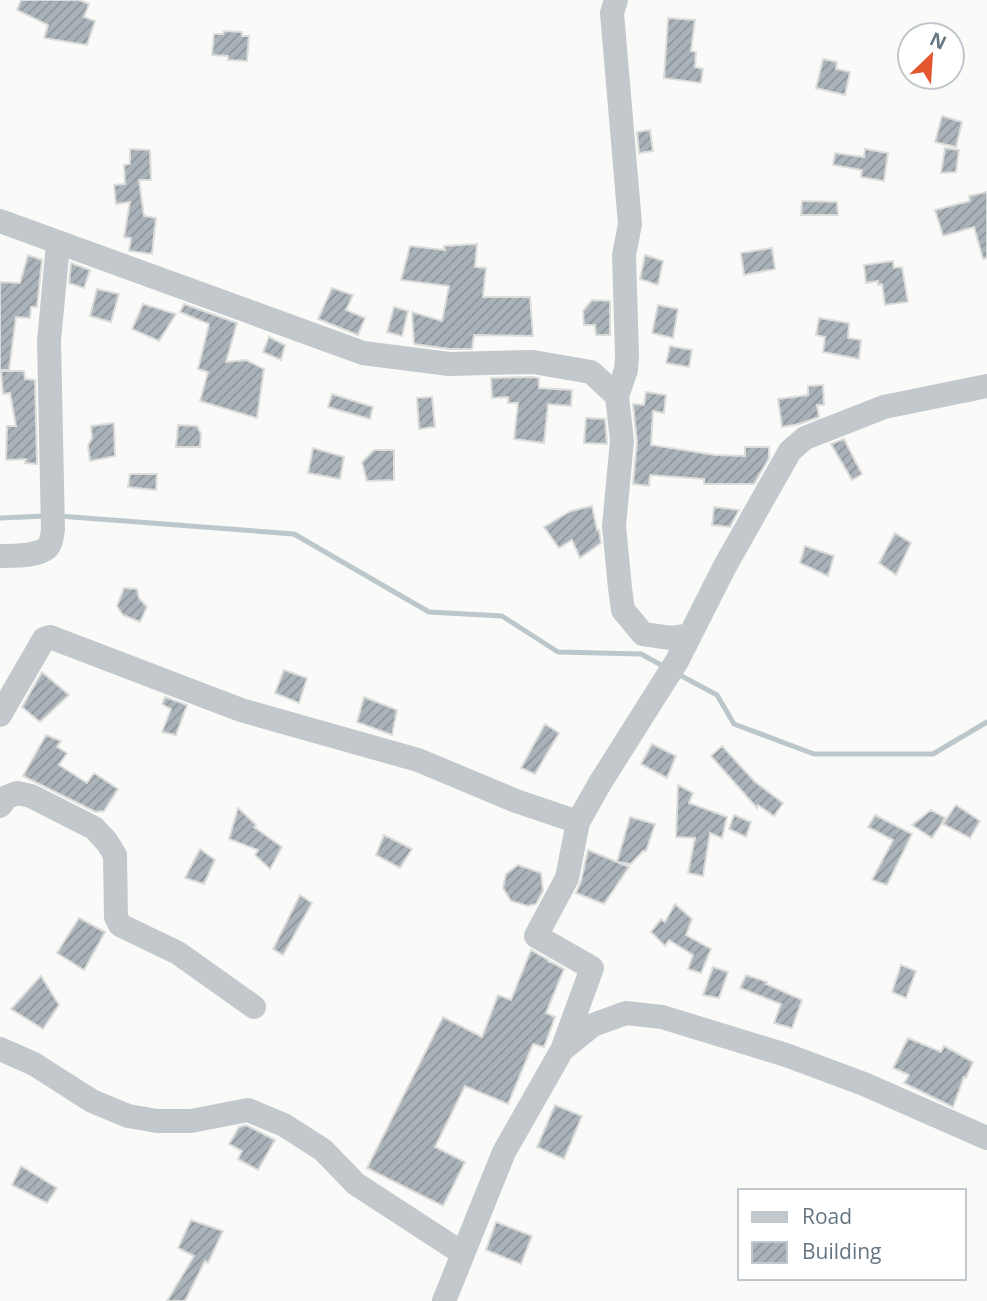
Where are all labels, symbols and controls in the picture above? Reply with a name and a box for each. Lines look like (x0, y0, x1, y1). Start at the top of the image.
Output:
north arrow (896, 21, 966, 91)
text: N (926, 26, 951, 56)
legend (738, 1189, 966, 1280)
text: Road (802, 1202, 852, 1230)
text: Building (802, 1237, 881, 1265)

